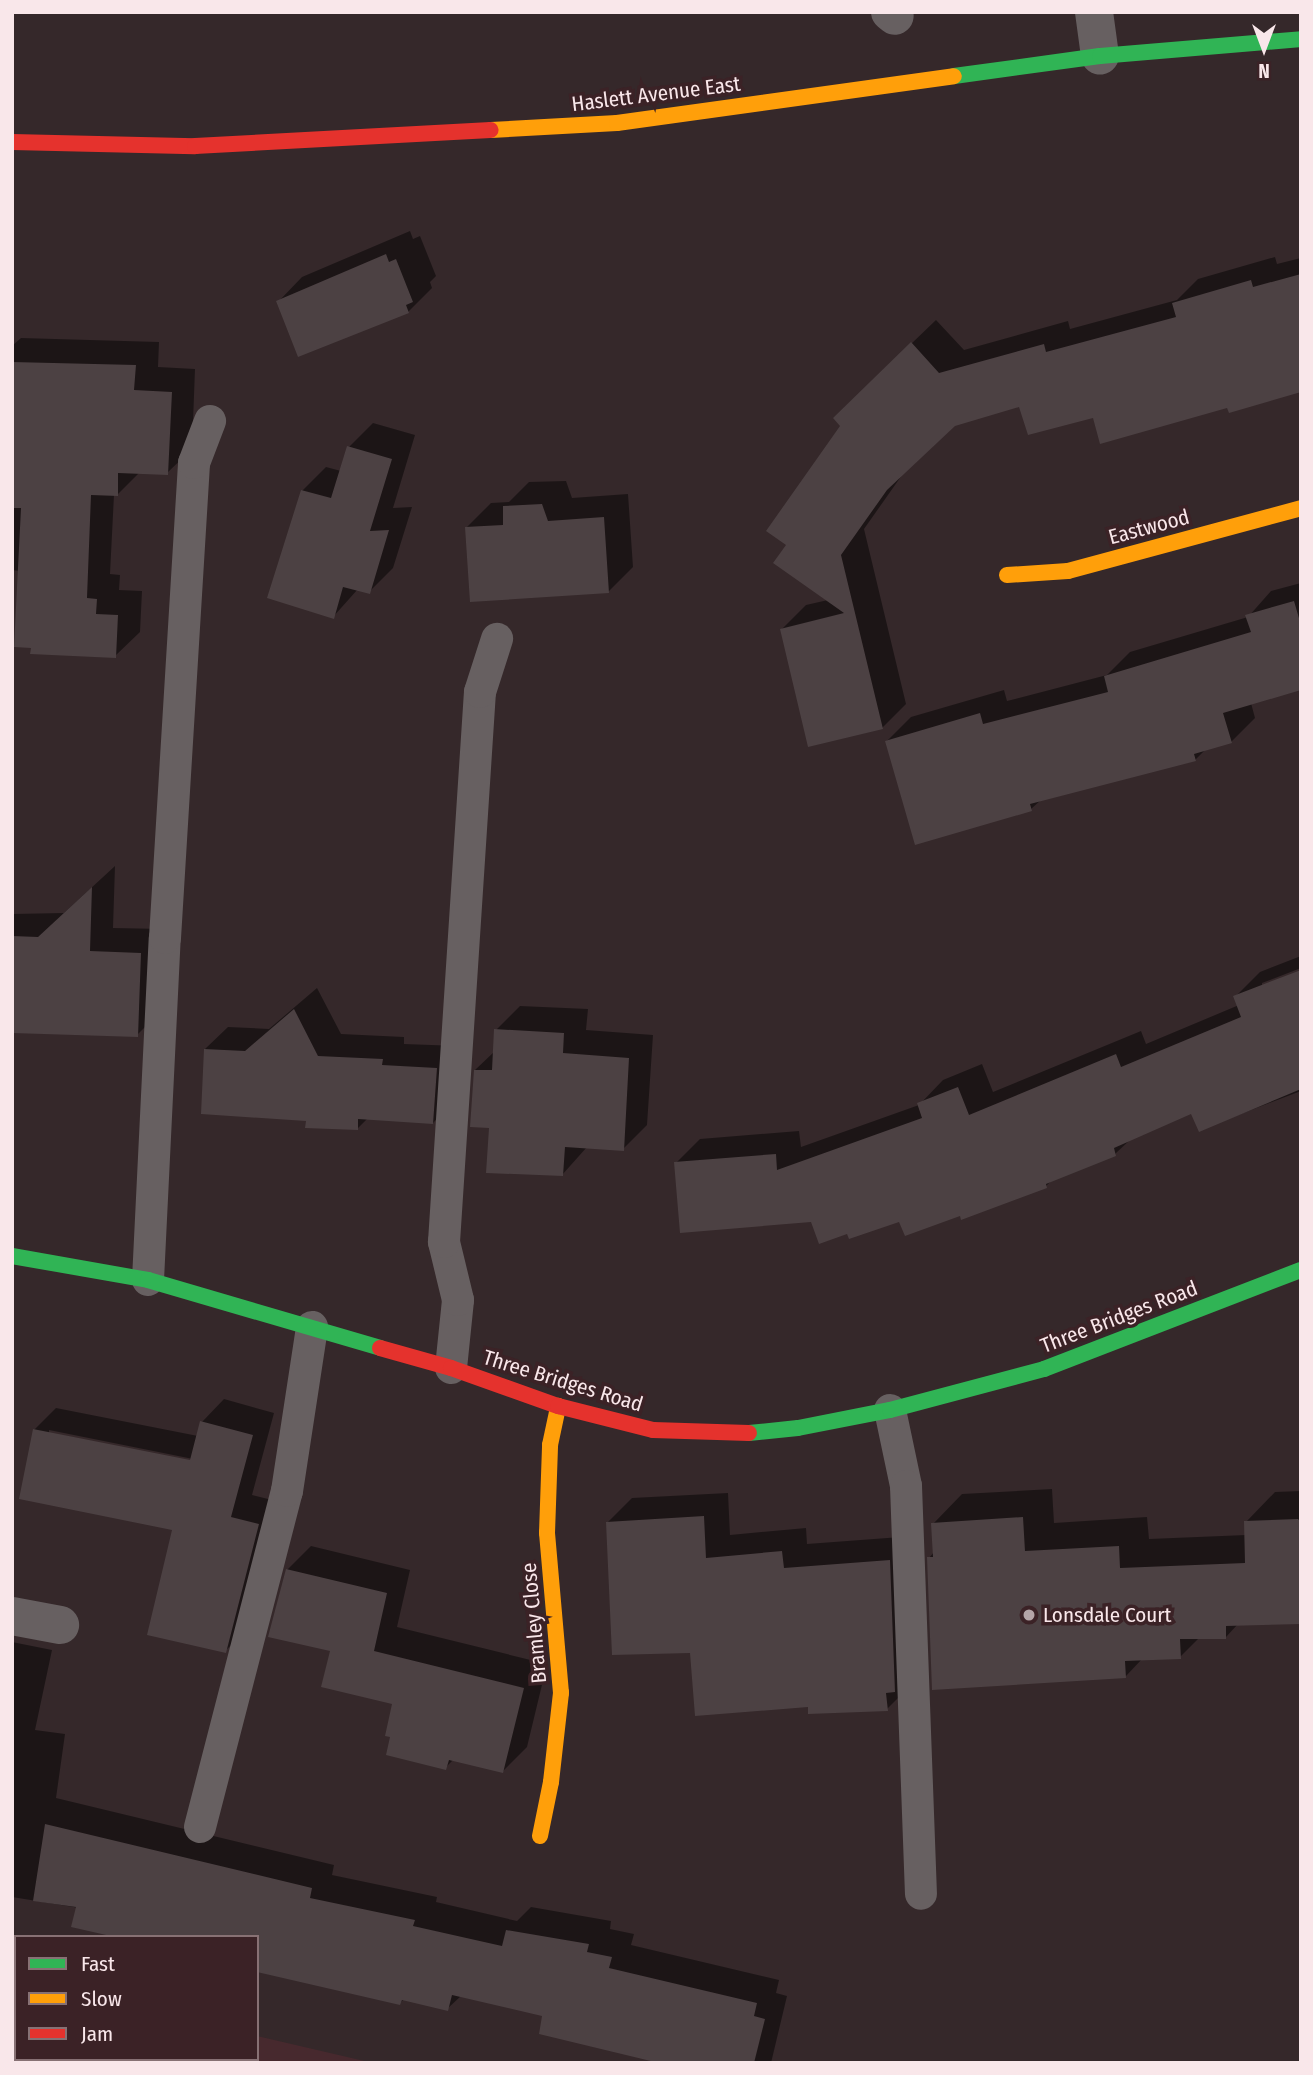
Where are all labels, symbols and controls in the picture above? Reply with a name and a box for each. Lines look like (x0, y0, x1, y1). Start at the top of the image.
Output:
north arrow (1229, 14, 1299, 84)
text: N (1258, 59, 1270, 82)
street label: Haslett Avenue East (570, 71, 742, 117)
street label: Eastwood (1106, 504, 1192, 550)
street label: Three Bridges Road (1037, 1276, 1201, 1358)
street label: Three Bridges Road (480, 1345, 646, 1417)
street label: Bramley Close (516, 1562, 552, 1684)
place label: Lonsdale Court (1043, 1602, 1171, 1628)
marker: Lonsdale Court (1021, 1607, 1037, 1623)
legend (14, 1935, 259, 2061)
text: Fast (81, 1951, 115, 1977)
text: Slow (81, 1986, 122, 2012)
text: Jam (81, 2021, 113, 2047)

